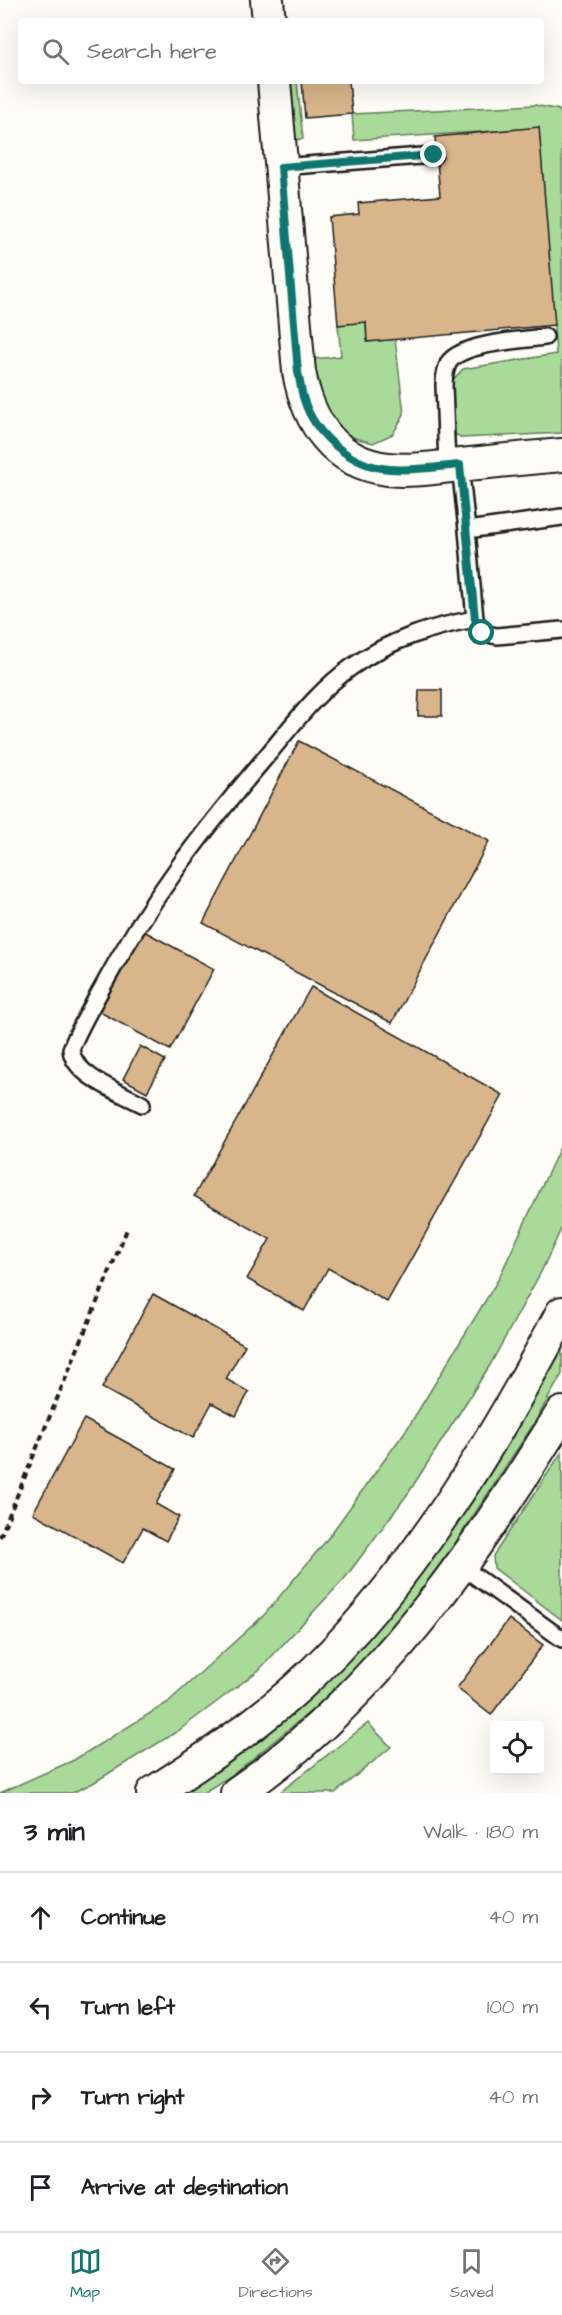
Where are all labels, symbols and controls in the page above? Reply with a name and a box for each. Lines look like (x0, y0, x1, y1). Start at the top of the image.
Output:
search box (18, 18, 544, 84)
icon: search (39, 35, 72, 68)
text: Search here (87, 36, 217, 67)
route end (420, 141, 446, 167)
route start (468, 619, 494, 645)
map controls (490, 1721, 544, 1775)
button: locate (490, 1721, 544, 1775)
text: 3 min (24, 1814, 85, 1850)
text: Walk · 180 m (423, 1818, 538, 1846)
icon: ahead (24, 1901, 57, 1934)
text: Continue (81, 1902, 166, 1933)
text: 40 m (488, 1903, 538, 1931)
icon: left (24, 1991, 57, 2024)
text: Turn left (81, 1992, 175, 2023)
text: 100 m (487, 1993, 538, 2021)
icon: right (24, 2081, 57, 2114)
text: Turn right (81, 2082, 184, 2113)
text: 40 m (488, 2083, 538, 2111)
icon: arrive (24, 2171, 57, 2204)
text: Arrive at destination (81, 2172, 288, 2203)
tab: Map (69, 2245, 102, 2303)
tab: Directions (239, 2245, 313, 2303)
tab: Saved (450, 2245, 493, 2303)

